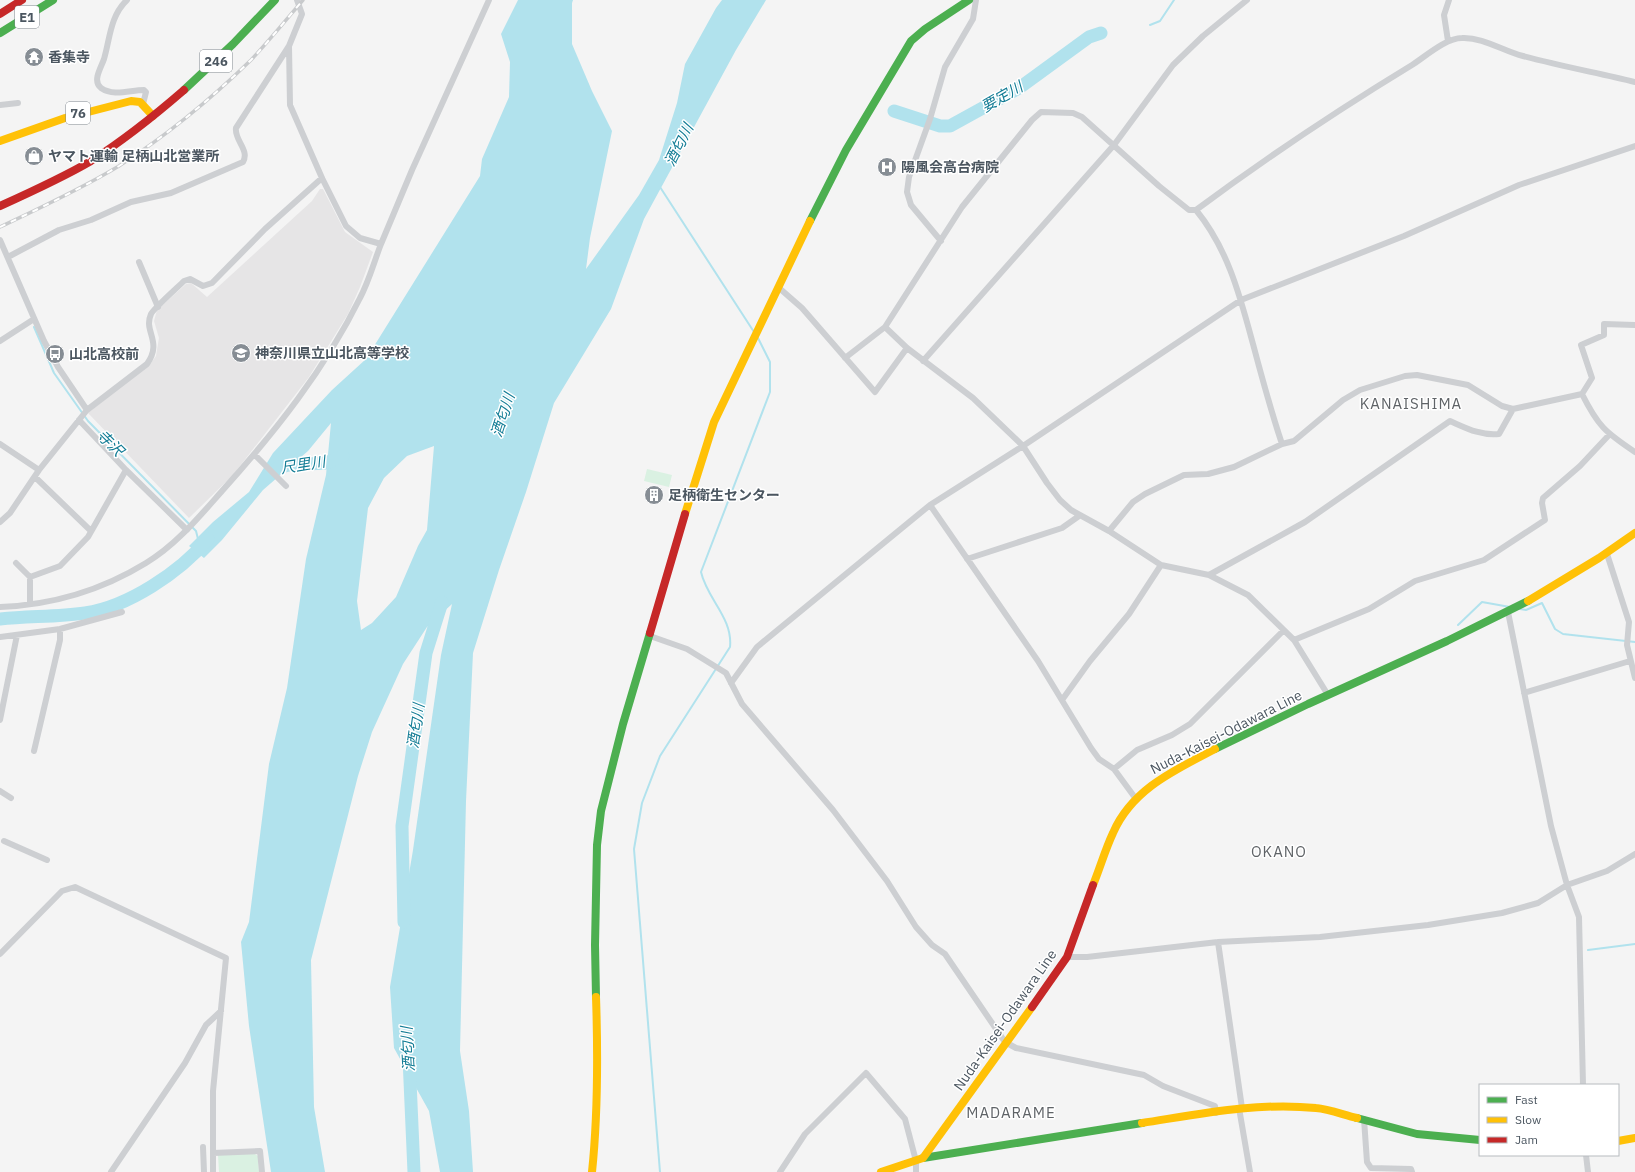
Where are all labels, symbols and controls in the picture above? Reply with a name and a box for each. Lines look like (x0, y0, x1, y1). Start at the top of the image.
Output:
road number: E1 (15, 6, 39, 28)
temple icon: 香集寺 (23, 46, 45, 68)
place label: 香集寺 (48, 48, 90, 66)
road number: 246 (200, 50, 232, 72)
water label: 要定川 (978, 76, 1028, 116)
road number: 76 (66, 102, 90, 124)
water label: 酒匂川 (660, 119, 698, 169)
shop icon: ヤマト運輸 足柄山北営業所 (23, 145, 45, 167)
place label: ヤマト運輸 足柄山北営業所 (48, 147, 219, 165)
hospital icon: 陽風会高台病院 (876, 156, 898, 178)
place label: 陽風会高台病院 (901, 158, 999, 176)
school or university icon: 神奈川県立山北高等学校 (230, 342, 252, 364)
bus stop icon: 山北高校前 (44, 343, 66, 365)
place label: 神奈川県立山北高等学校 (255, 344, 409, 362)
place label: 山北高校前 (69, 345, 139, 363)
water label: 酒匂川 (487, 389, 519, 439)
district label: KANAISHIMA (1360, 394, 1462, 413)
water label: 寺沢 (93, 425, 129, 461)
water label: 尺里川 (279, 451, 329, 477)
building icon: 足柄衛生センター (643, 484, 665, 506)
place label: 足柄衛生センター (668, 486, 780, 504)
street label: Nuda-Kaisei-Odawara Line (1147, 686, 1305, 778)
water label: 酒匂川 (403, 700, 428, 750)
district label: OKANO (1251, 842, 1307, 861)
street label: Nuda-Kaisei-Odawara Line (949, 946, 1061, 1094)
water label: 酒匂川 (397, 1024, 418, 1072)
legend (1479, 1084, 1619, 1156)
text: Fast (1515, 1092, 1538, 1107)
district label: MADARAME (966, 1103, 1056, 1122)
text: Slow (1515, 1112, 1541, 1127)
text: Jam (1515, 1132, 1538, 1147)

